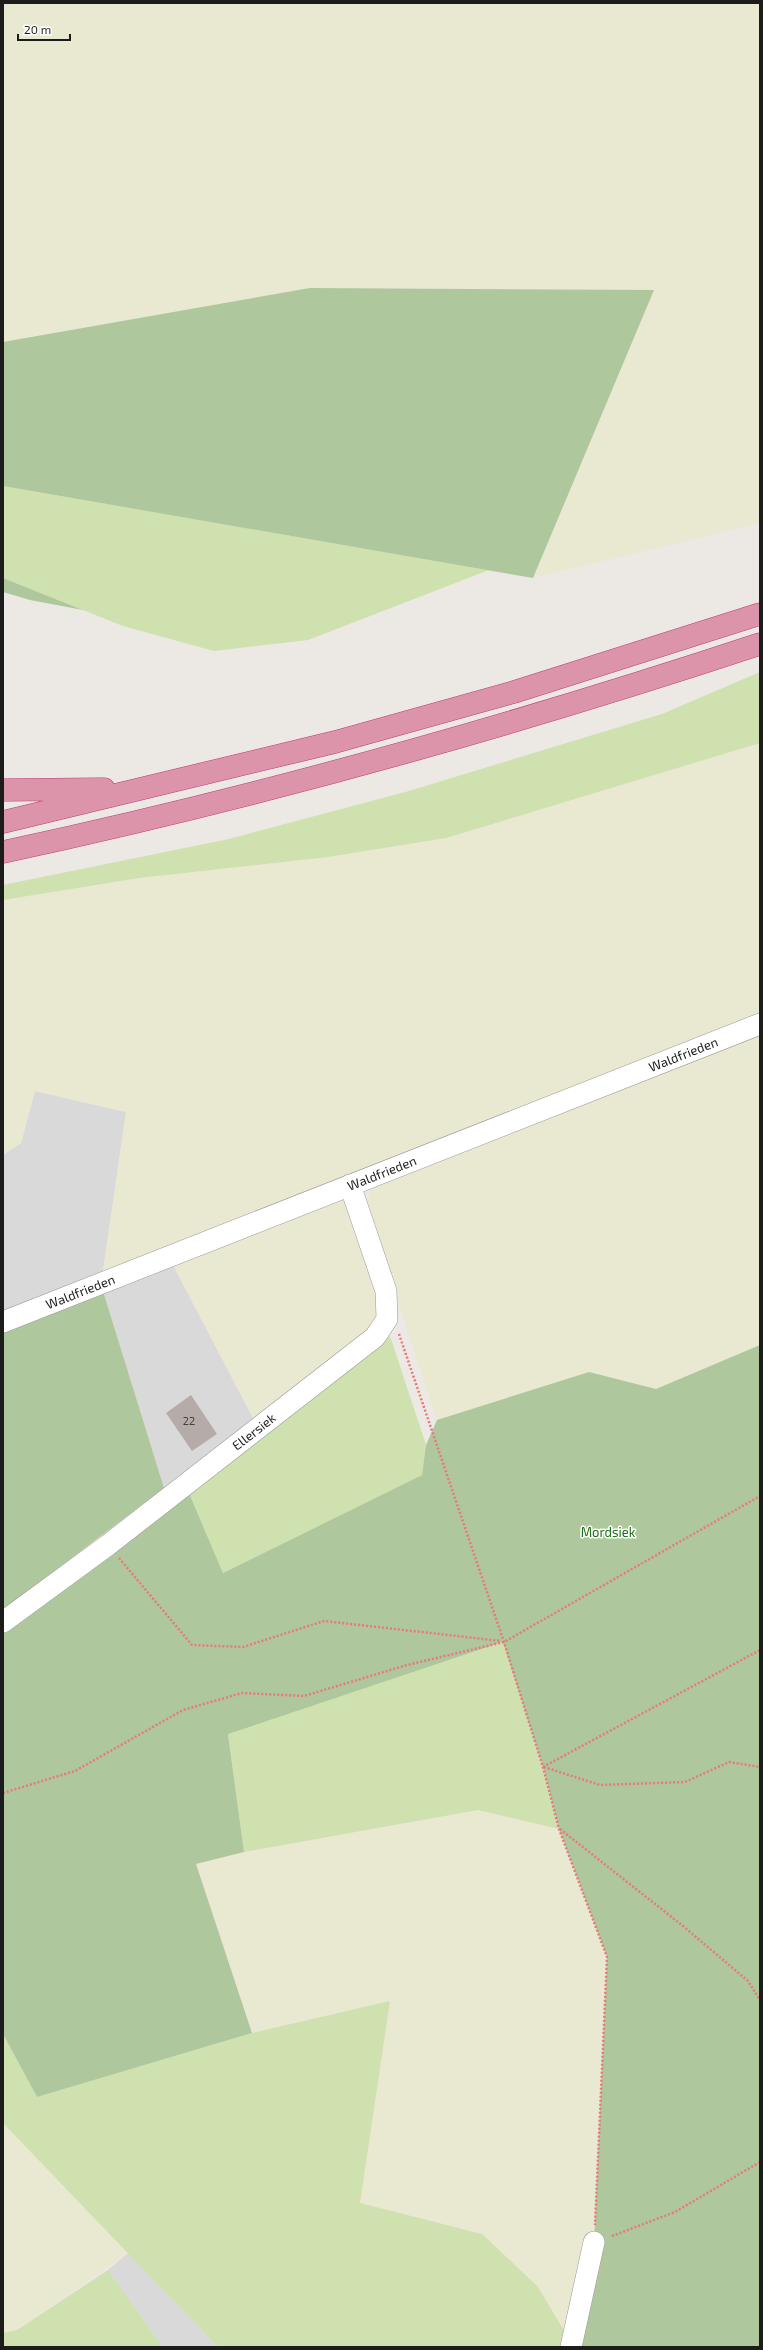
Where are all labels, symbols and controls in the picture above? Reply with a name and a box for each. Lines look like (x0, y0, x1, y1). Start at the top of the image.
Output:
scale bar (18, 16, 70, 42)
text: 20 m (24, 22, 51, 36)
street label: Waldfrieden (646, 1033, 720, 1075)
street label: Waldfrieden (345, 1152, 419, 1194)
street label: Waldfrieden (43, 1271, 117, 1312)
street label: Ellersiek (229, 1409, 279, 1453)
house number: 22 (183, 1414, 195, 1427)
park label: Mordsiek (581, 1524, 636, 1540)

